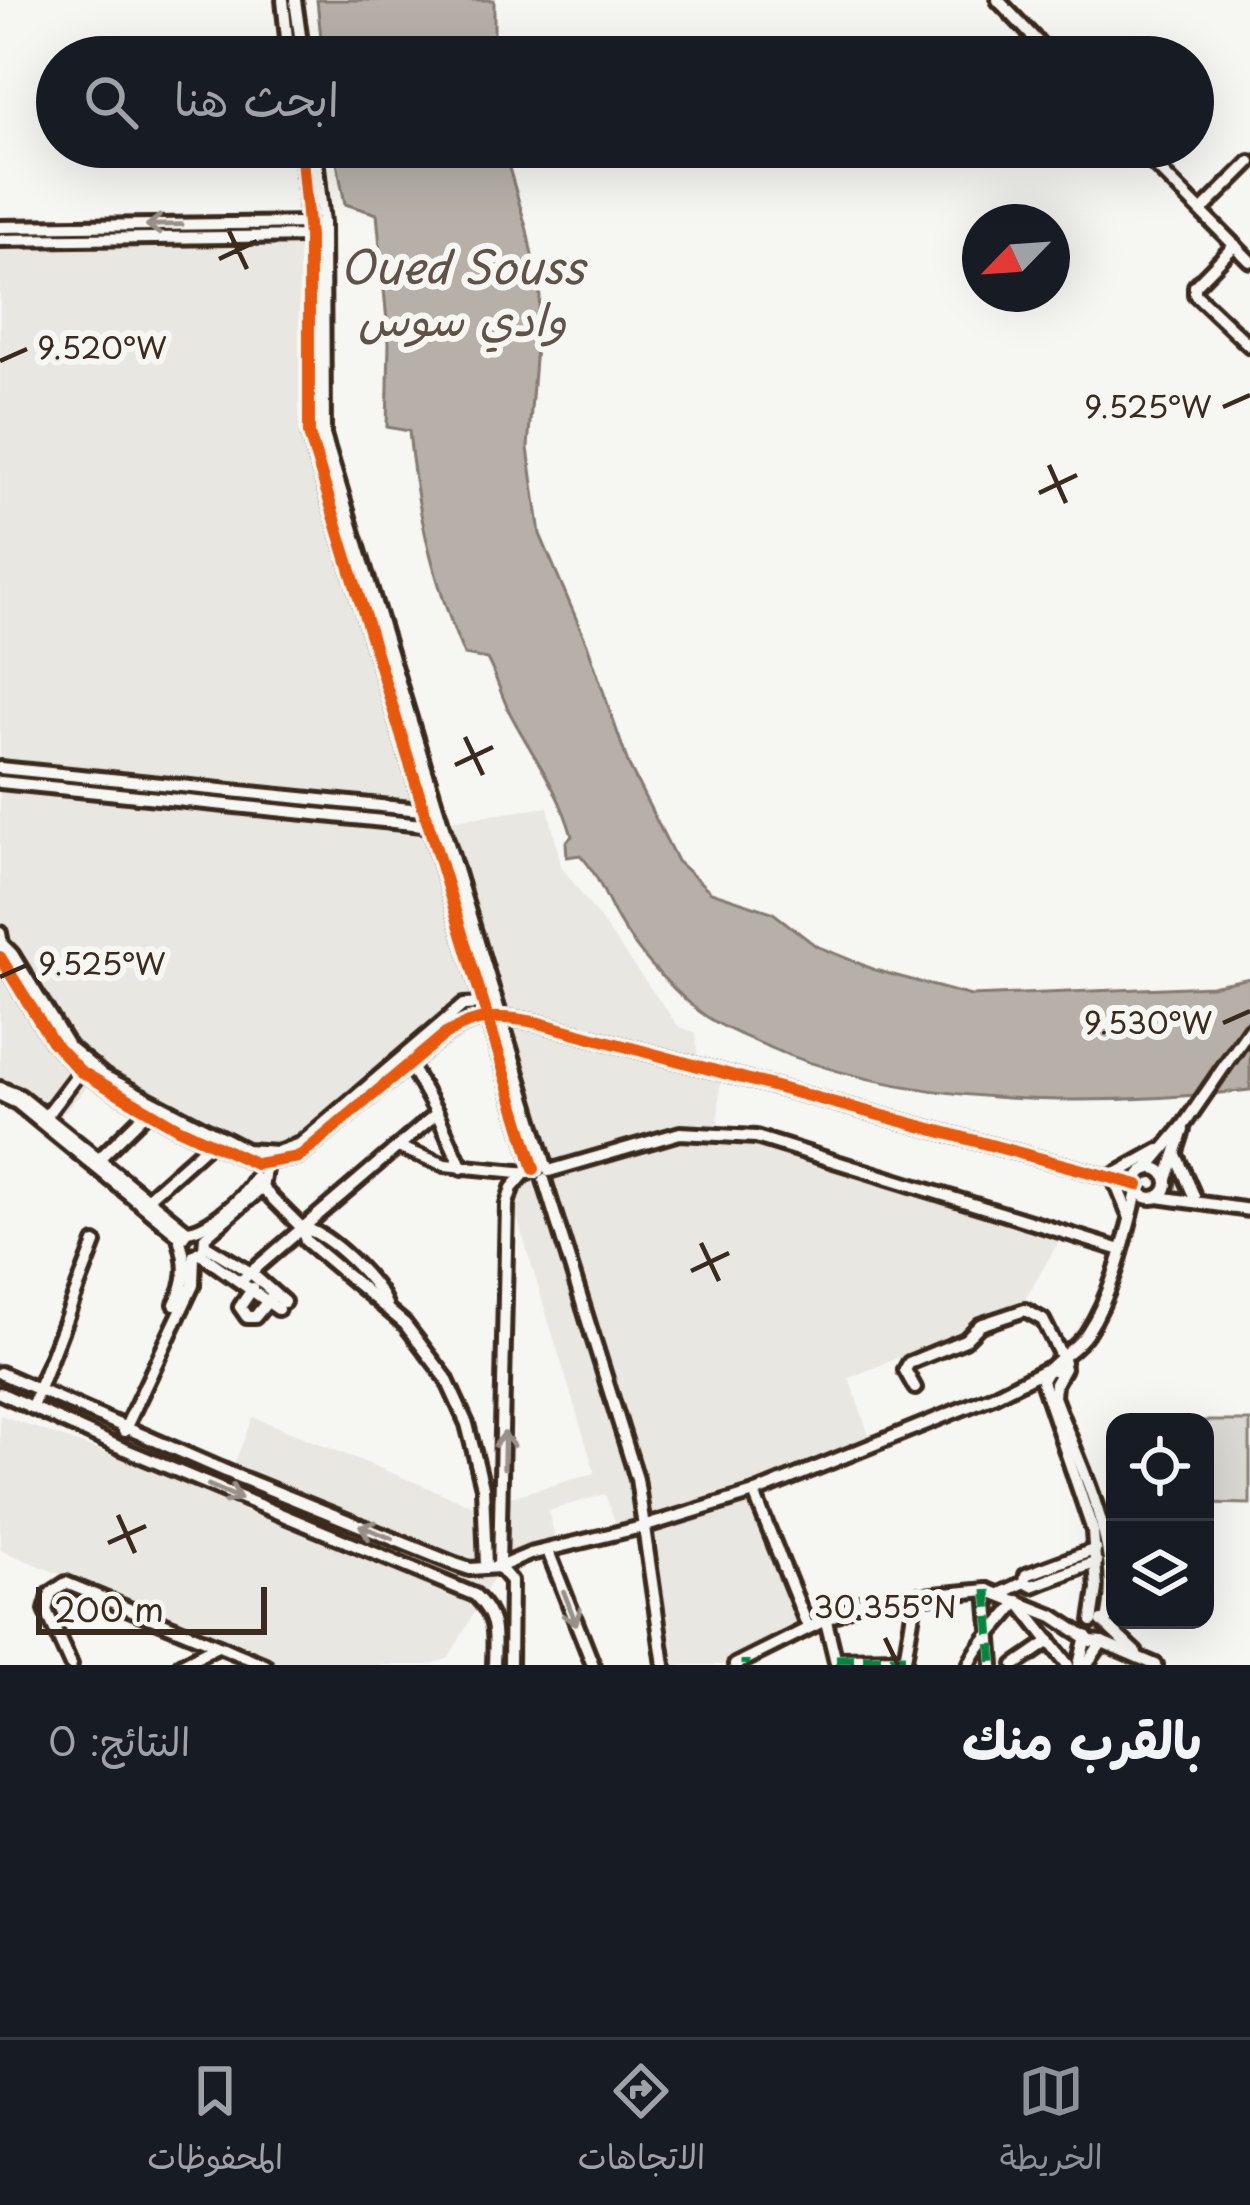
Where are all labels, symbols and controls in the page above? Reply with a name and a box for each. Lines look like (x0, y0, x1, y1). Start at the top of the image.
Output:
search box (36, 36, 1214, 168)
text: ابحث هنا (174, 63, 339, 131)
icon: search (78, 69, 144, 135)
north arrow (962, 204, 1070, 312)
one-way arrow (145, 214, 184, 237)
water label: Oued Souss وادي سوس (340, 231, 588, 353)
text: 9.520°W (37, 324, 167, 369)
text: 9.525°W (1084, 383, 1212, 428)
text: 9.525°W (38, 940, 166, 985)
text: 9.530°W (1084, 999, 1213, 1044)
map controls (1106, 1413, 1214, 1629)
button: locate (1106, 1413, 1214, 1521)
one-way arrow (492, 1431, 515, 1470)
one-way arrow (206, 1483, 243, 1504)
one-way arrow (359, 1520, 396, 1542)
button: layers (1106, 1521, 1214, 1629)
scale bar (36, 1581, 267, 1634)
text: 200 m (54, 1583, 164, 1633)
text: 30.355°N (813, 1583, 957, 1628)
one-way arrow (561, 1588, 583, 1625)
text: بالقرب منك (962, 1699, 1202, 1776)
text: النتائج: 0 (48, 1710, 190, 1769)
tab: المحفوظات (147, 2058, 283, 2187)
tab: الاتجاهات (578, 2058, 705, 2187)
tab: الخريطة (1000, 2058, 1103, 2187)

